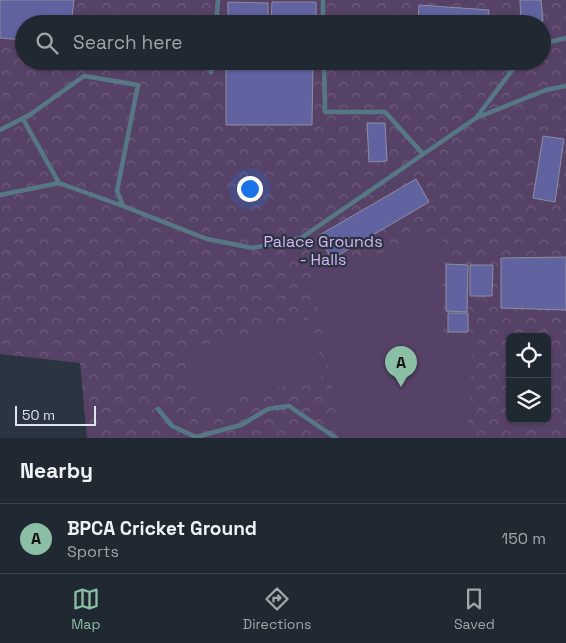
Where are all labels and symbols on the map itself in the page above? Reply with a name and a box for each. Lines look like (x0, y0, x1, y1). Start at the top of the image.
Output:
your location (237, 176, 263, 202)
park label: Palace Grounds - Halls (263, 231, 383, 270)
pin: A (385, 346, 417, 387)
scale bar (15, 403, 96, 426)

